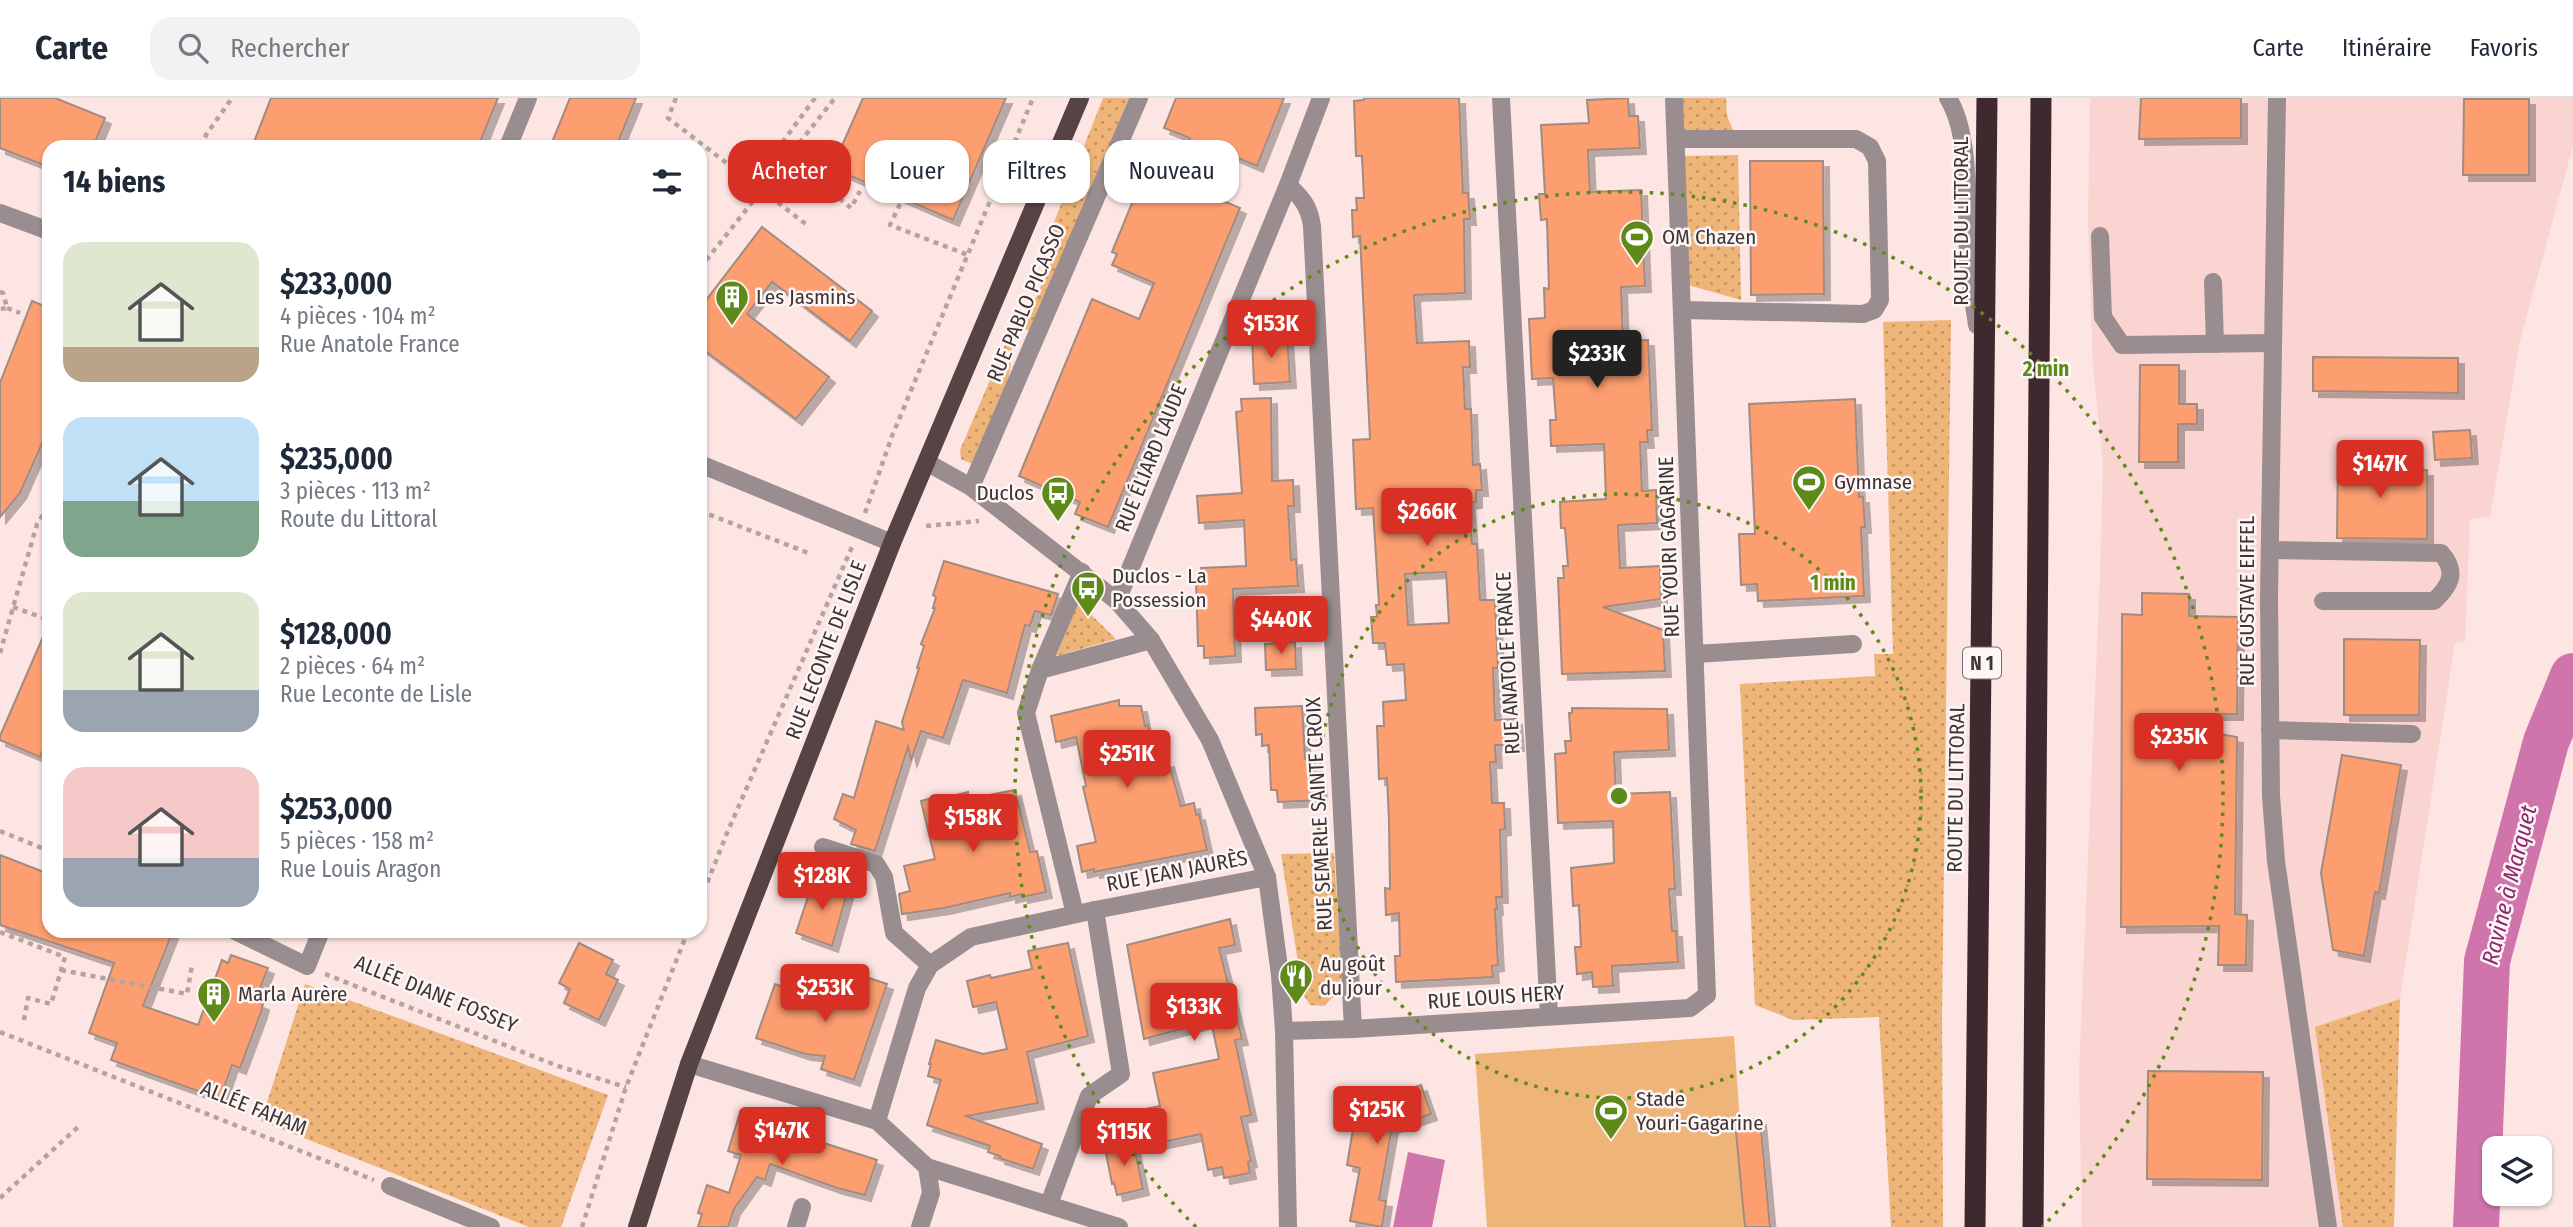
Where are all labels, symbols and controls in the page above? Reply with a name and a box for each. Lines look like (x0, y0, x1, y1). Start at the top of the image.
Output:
search box (150, 17, 640, 80)
text: Carte (35, 28, 108, 68)
icon: search (174, 29, 212, 67)
text: Rechercher (230, 33, 350, 64)
text: Carte (2253, 34, 2304, 62)
text: Itinéraire (2342, 34, 2432, 62)
text: Favoris (2470, 34, 2538, 62)
street label: ROUTE DU LITTORAL (1948, 136, 1974, 306)
chip: Acheter (728, 140, 851, 203)
chip: Louer (865, 140, 969, 203)
chip: Filtres (983, 140, 1090, 203)
chip: Nouveau (1104, 140, 1239, 203)
icon: filters (648, 163, 686, 201)
text: 14 biens (63, 164, 165, 200)
sports icon: OM Chazen (1618, 218, 1656, 267)
street label: RUE PABLO PICASSO (981, 220, 1071, 386)
place label: OM Chazen (1662, 224, 1756, 250)
text: $233,000 (280, 266, 392, 302)
icon: home (119, 270, 203, 354)
building icon: Les Jasmins (713, 278, 751, 327)
place label: Les Jasmins (756, 284, 855, 310)
pin: $153K (1222, 300, 1320, 360)
text: 4 pièces · 104 m² (280, 302, 436, 330)
text: $153K (1243, 309, 1299, 337)
text: Rue Anatole France (280, 330, 460, 358)
pin: $233K (1548, 330, 1646, 390)
text: $233K (1569, 339, 1626, 367)
text: 2 min (2022, 356, 2069, 382)
street label: RUE ÉLIARD LAUDE (1109, 380, 1193, 536)
pin: $147K (2331, 440, 2429, 500)
text: $235,000 (280, 441, 393, 477)
icon: home (119, 445, 203, 529)
text: $147K (2353, 449, 2407, 477)
street label: RUE YOURI GAGARINE (1653, 456, 1685, 638)
sports icon: Gymnase (1790, 463, 1828, 512)
place label: Gymnase (1834, 469, 1912, 495)
bus stop icon: Duclos (1039, 474, 1077, 523)
text: 3 pièces · 113 m² (280, 477, 431, 505)
place label: Duclos (976, 480, 1034, 506)
pin: $266K (1378, 489, 1476, 548)
text: $266K (1397, 497, 1457, 525)
text: Route du Littoral (280, 505, 437, 533)
street label: RUE GUSTAVE EIFFEL (2234, 515, 2260, 686)
street label: RUE LECONTE DE LISLE (780, 557, 872, 743)
place label: Duclos - La Possession (1112, 563, 1207, 613)
bus stop icon: Duclos - La Possession (1069, 569, 1107, 618)
text: 1 min (1810, 570, 1856, 596)
street label: RUE ANATOLE FRANCE (1490, 571, 1526, 755)
pin: $440K (1232, 596, 1330, 656)
text: $440K (1250, 605, 1312, 633)
text: $128,000 (280, 616, 392, 652)
icon: home (119, 620, 203, 704)
road number: N 1 (1963, 648, 2001, 678)
text: 2 pièces · 64 m² (280, 652, 425, 680)
text: Rue Leconte de Lisle (280, 680, 472, 708)
street label: RUE SEMERLE SAINTE CROIX (1300, 696, 1338, 932)
street label: ROUTE DU LITTORAL (1942, 702, 1970, 873)
pin: $235K (2130, 714, 2228, 773)
text: $235K (2150, 722, 2208, 750)
pin: $251K (1078, 730, 1176, 790)
text: $251K (1099, 739, 1155, 767)
centre of rings (1607, 784, 1631, 808)
text: $253,000 (280, 791, 393, 827)
pin: $158K (924, 794, 1022, 854)
icon: home (119, 795, 203, 879)
water label: Ravine à Marquet (2476, 802, 2542, 968)
text: $158K (944, 803, 1002, 831)
text: 5 pièces · 158 m² (280, 827, 434, 855)
street label: RUE JEAN JAURÈS (1104, 845, 1250, 897)
pin: $128K (773, 852, 871, 912)
text: Rue Louis Aragon (280, 855, 441, 883)
text: $128K (794, 861, 850, 889)
street label: ALLÉE DIANE FOSSEY (351, 949, 522, 1039)
place label: Au goût du jour (1320, 951, 1386, 1001)
restaurant icon: Au goût du jour (1277, 957, 1315, 1006)
pin: $253K (776, 964, 874, 1024)
text: $253K (796, 973, 854, 1001)
building icon: Marla Aurère (195, 975, 233, 1024)
street label: RUE LOUIS HERY (1427, 979, 1566, 1015)
place label: Marla Aurère (238, 981, 347, 1007)
pin: $133K (1145, 984, 1243, 1043)
text: $133K (1166, 992, 1222, 1020)
street label: ALLÉE FAHAM (197, 1075, 311, 1141)
pin: $125K (1328, 1086, 1426, 1146)
place label: Stade Youri-Gagarine (1636, 1086, 1764, 1136)
sports icon: Stade Youri-Gagarine (1592, 1092, 1630, 1141)
text: $125K (1349, 1095, 1405, 1123)
pin: $147K (733, 1108, 831, 1167)
pin: $115K (1075, 1108, 1173, 1168)
text: $147K (755, 1116, 809, 1144)
text: $115K (1097, 1117, 1151, 1145)
map controls (2482, 1136, 2552, 1206)
button: layers (2482, 1136, 2552, 1206)

